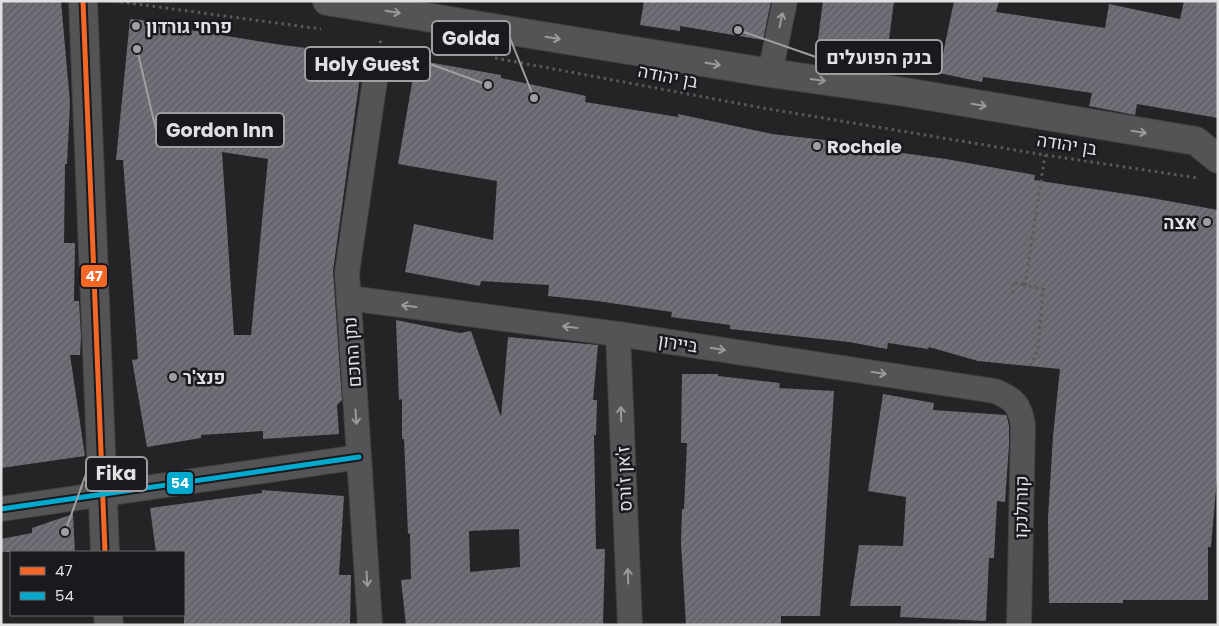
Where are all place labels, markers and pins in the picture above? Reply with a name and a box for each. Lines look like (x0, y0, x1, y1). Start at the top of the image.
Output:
place label: פרחי גורדון (146, 14, 232, 39)
marker: פרחי גורדון (130, 20, 142, 32)
callout: Golda (432, 21, 510, 55)
callout: בנק הפועלים (816, 40, 942, 74)
callout: Holy Guest (305, 47, 430, 81)
callout: Gordon Inn (156, 113, 284, 147)
place label: Rochale (827, 134, 902, 159)
marker: Rochale (811, 140, 823, 152)
place label: אצה (1163, 210, 1197, 235)
marker: אצה (1201, 216, 1213, 228)
place label: פנצ'ר (183, 365, 225, 390)
marker: פנצ'ר (167, 371, 179, 383)
callout: Fika (86, 457, 147, 491)

